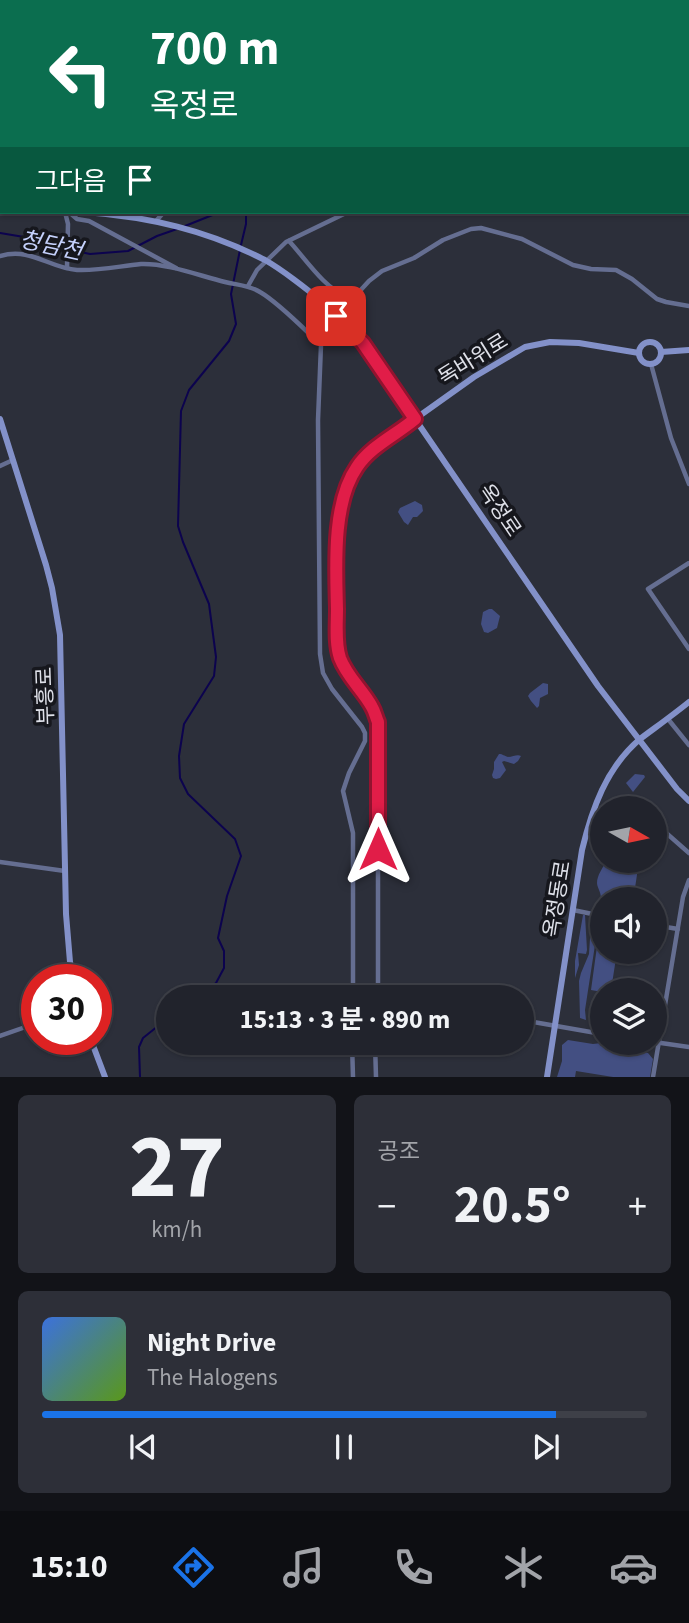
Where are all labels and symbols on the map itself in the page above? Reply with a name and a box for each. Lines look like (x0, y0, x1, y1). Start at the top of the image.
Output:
water label: 청담천 (16, 223, 88, 269)
pin (306, 286, 366, 346)
street label: 독바위로 (432, 326, 514, 392)
street label: 옥정로 (471, 478, 529, 542)
street label: 부흥로 (29, 667, 61, 725)
north arrow (590, 796, 667, 873)
position arrow (341, 812, 415, 886)
street label: 옥정동로 (536, 858, 578, 940)
speed limit sign: 30 (21, 964, 112, 1055)

